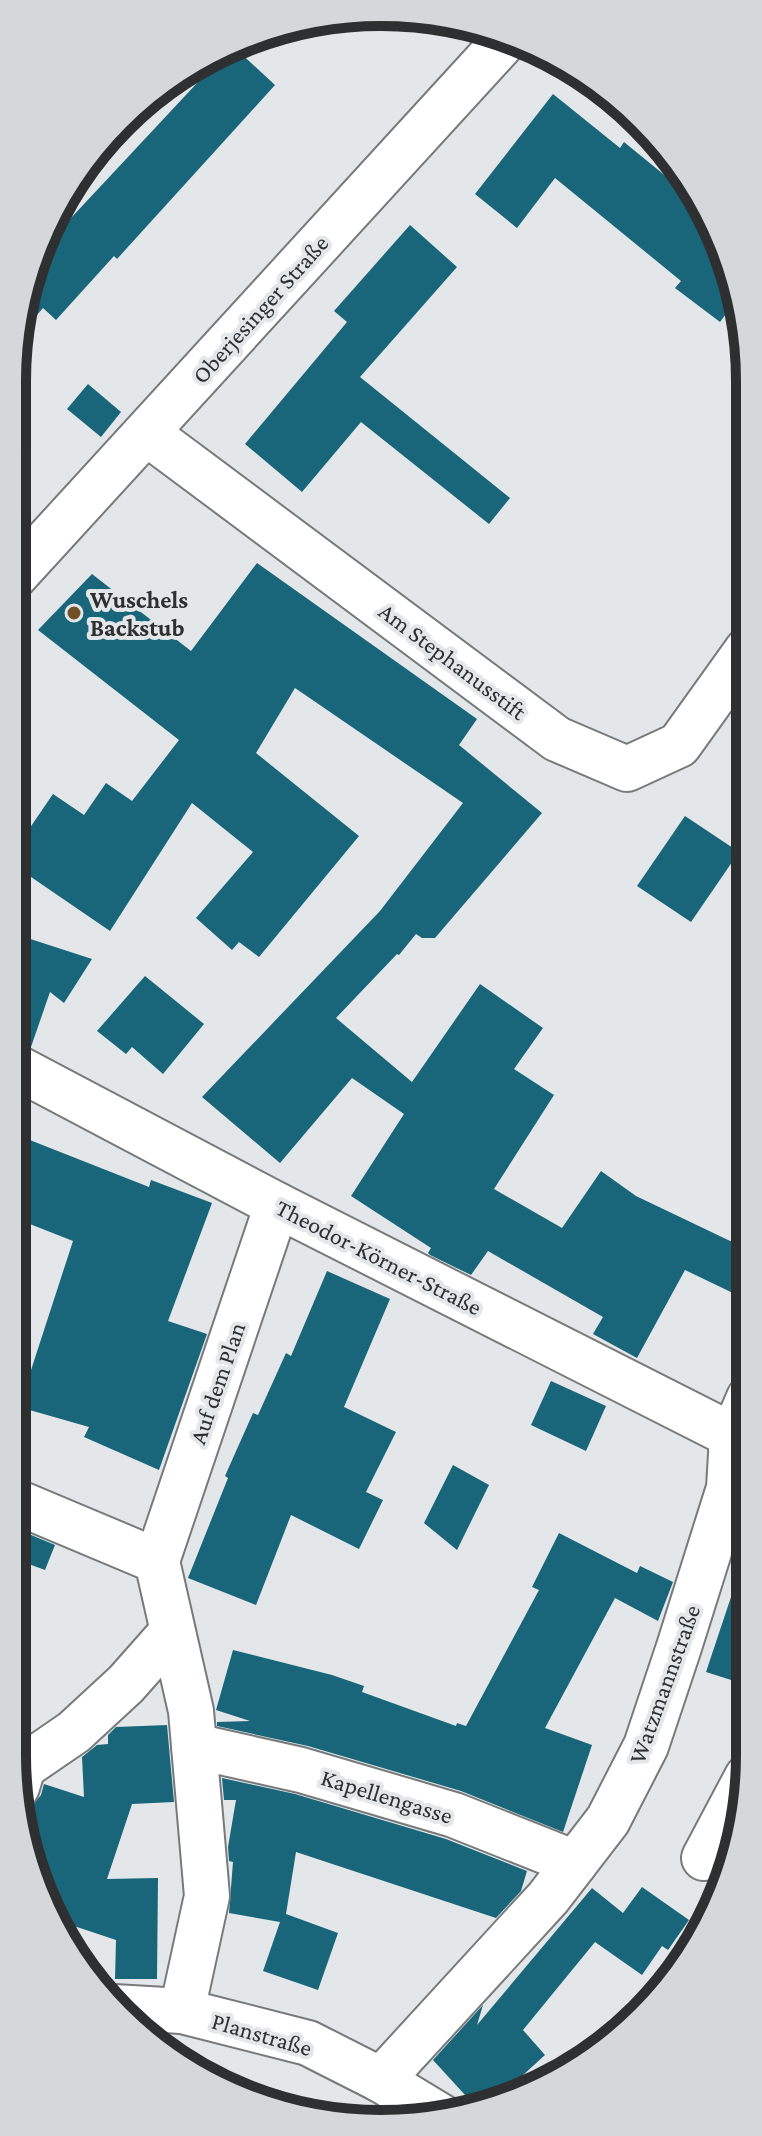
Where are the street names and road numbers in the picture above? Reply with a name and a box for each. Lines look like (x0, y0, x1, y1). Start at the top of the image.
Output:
street label: Oberjesinger Straße (186, 229, 334, 389)
street label: Am Stephanusstift (374, 597, 533, 726)
street label: Theodor-Körner-Straße (272, 1193, 486, 1321)
street label: Auf dem Plan (184, 1318, 250, 1447)
street label: Watzmannstraße (623, 1601, 705, 1767)
street label: Kapellengasse (318, 1763, 456, 1829)
street label: Planstraße (209, 2007, 315, 2061)

